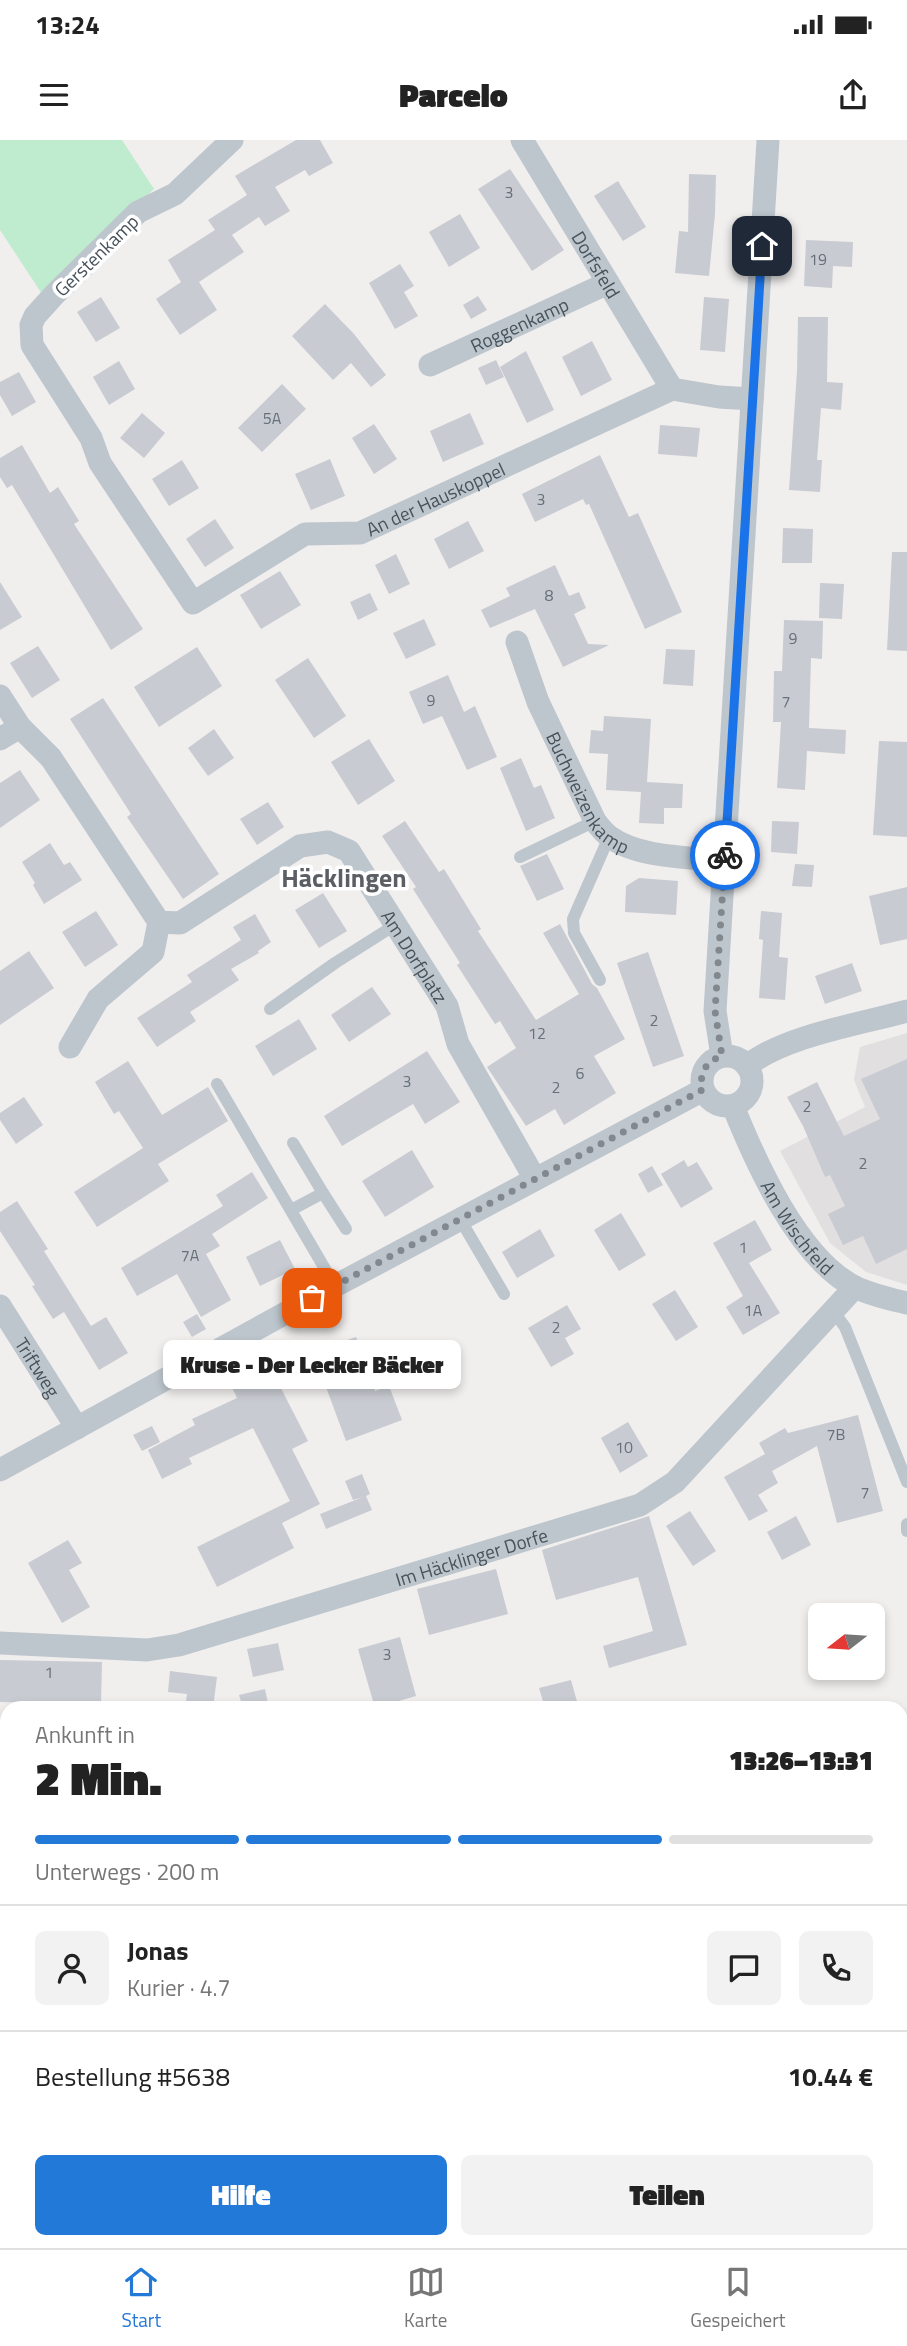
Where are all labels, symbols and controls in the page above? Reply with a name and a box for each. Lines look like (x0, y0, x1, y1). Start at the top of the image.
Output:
text: 13:24 (35, 5, 100, 44)
text: Parcelo (399, 71, 508, 119)
icon: menu (35, 76, 73, 114)
icon: share (834, 76, 872, 114)
house number: 3 (505, 180, 513, 204)
street label: Gerstenkamp (47, 207, 145, 303)
pin (732, 216, 792, 276)
street label: Dorfsfeld (565, 225, 628, 303)
icon: home (743, 227, 781, 265)
house number: 19 (809, 247, 827, 271)
street label: Roggenkamp (465, 289, 573, 359)
house number: 5A (263, 406, 282, 430)
street label: An der Hauskoppel (361, 454, 509, 543)
house number: 3 (537, 487, 545, 511)
house number: 8 (545, 583, 554, 607)
house number: 9 (789, 626, 798, 650)
house number: 9 (427, 688, 436, 712)
house number: 7 (782, 689, 790, 713)
street label: Buchweizenkamp (540, 726, 634, 860)
courier (690, 820, 760, 890)
icon: bike (706, 836, 744, 874)
district label: Häcklingen (281, 858, 407, 897)
street label: Am Dorfplatz (375, 903, 456, 1008)
house number: 2 (650, 1008, 658, 1032)
house number: 12 (528, 1021, 546, 1045)
house number: 6 (576, 1061, 585, 1085)
house number: 3 (403, 1069, 411, 1093)
house number: 2 (552, 1075, 560, 1099)
house number: 2 (803, 1094, 811, 1118)
house number: 2 (859, 1151, 867, 1175)
street label: Am Wischfeld (754, 1175, 841, 1281)
house number: 1 (739, 1235, 747, 1259)
house number: 7A (181, 1243, 200, 1267)
pin (282, 1268, 342, 1328)
icon: bag (293, 1279, 331, 1317)
house number: 1A (744, 1298, 763, 1322)
house number: 2 (552, 1315, 560, 1339)
street label: Triftweg (9, 1331, 68, 1403)
callout: Kruse - Der Lecker Bäcker (163, 1340, 461, 1389)
text: Kruse - Der Lecker Bäcker (181, 1347, 443, 1382)
house number: 7B (827, 1422, 846, 1446)
house number: 10 (615, 1435, 633, 1459)
house number: 7 (861, 1480, 869, 1504)
street label: Im Häcklinger Dorfe (391, 1519, 551, 1593)
north arrow (808, 1603, 886, 1680)
map controls (808, 1603, 885, 1680)
house number: 3 (383, 1642, 391, 1666)
house number: 1 (45, 1660, 53, 1684)
text: Ankunft in (35, 1717, 135, 1752)
text: 13:26–13:31 (729, 1741, 873, 1780)
text: 2 Min. (35, 1743, 162, 1813)
text: Unterwegs · 200 m (35, 1854, 219, 1889)
button: person (35, 1931, 109, 2005)
text: Jonas (127, 1931, 189, 1970)
button: chat (707, 1931, 781, 2005)
button: phone (799, 1931, 873, 2005)
text: Kurier · 4.7 (127, 1970, 230, 2005)
text: Bestellung #5638 (35, 2057, 230, 2096)
text: 10.44 € (788, 2057, 873, 2096)
button: Hilfe (35, 2155, 447, 2235)
button: Teilen (461, 2155, 873, 2235)
tab: Start (122, 2263, 161, 2334)
tab: Karte (404, 2263, 447, 2334)
tab: Gespeichert (690, 2263, 785, 2334)

